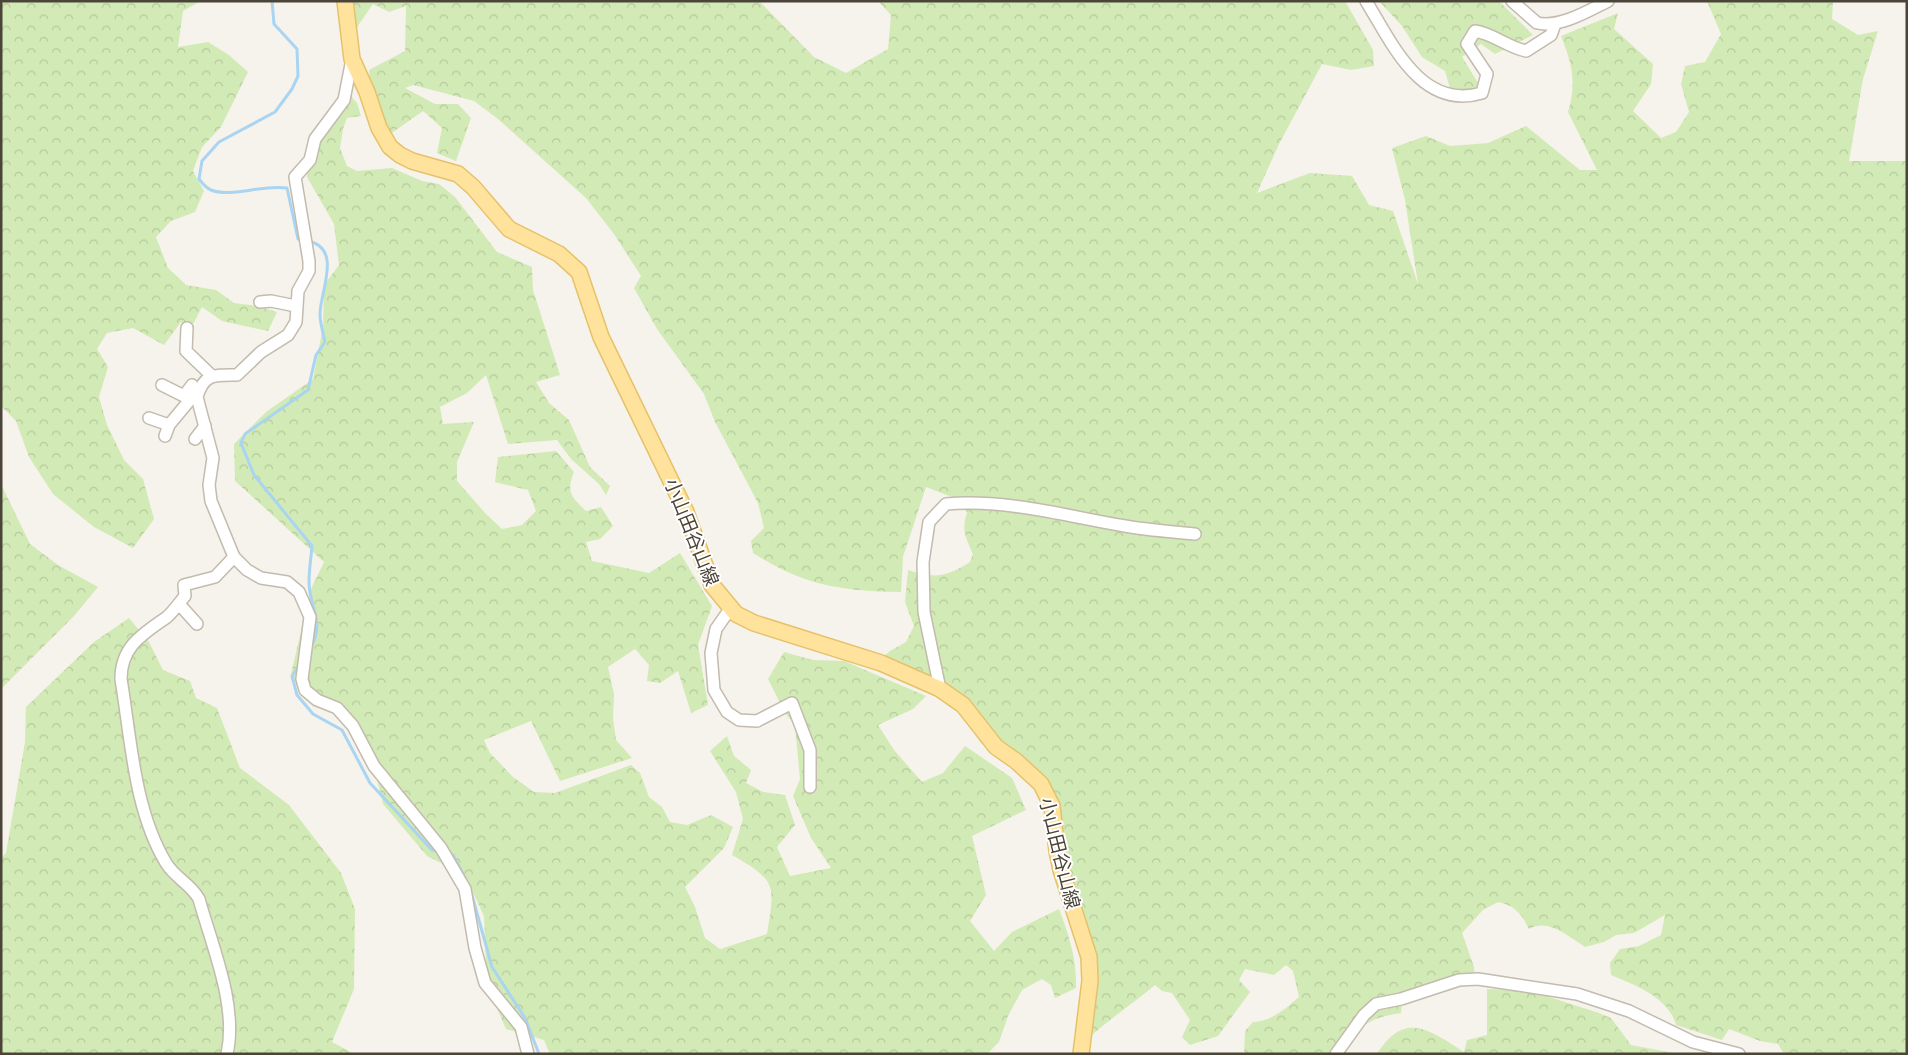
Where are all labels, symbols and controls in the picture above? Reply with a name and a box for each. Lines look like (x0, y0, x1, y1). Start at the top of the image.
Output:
street label: 小山田谷山線 (660, 475, 724, 589)
street label: 小山田谷山線 (1035, 795, 1084, 911)

